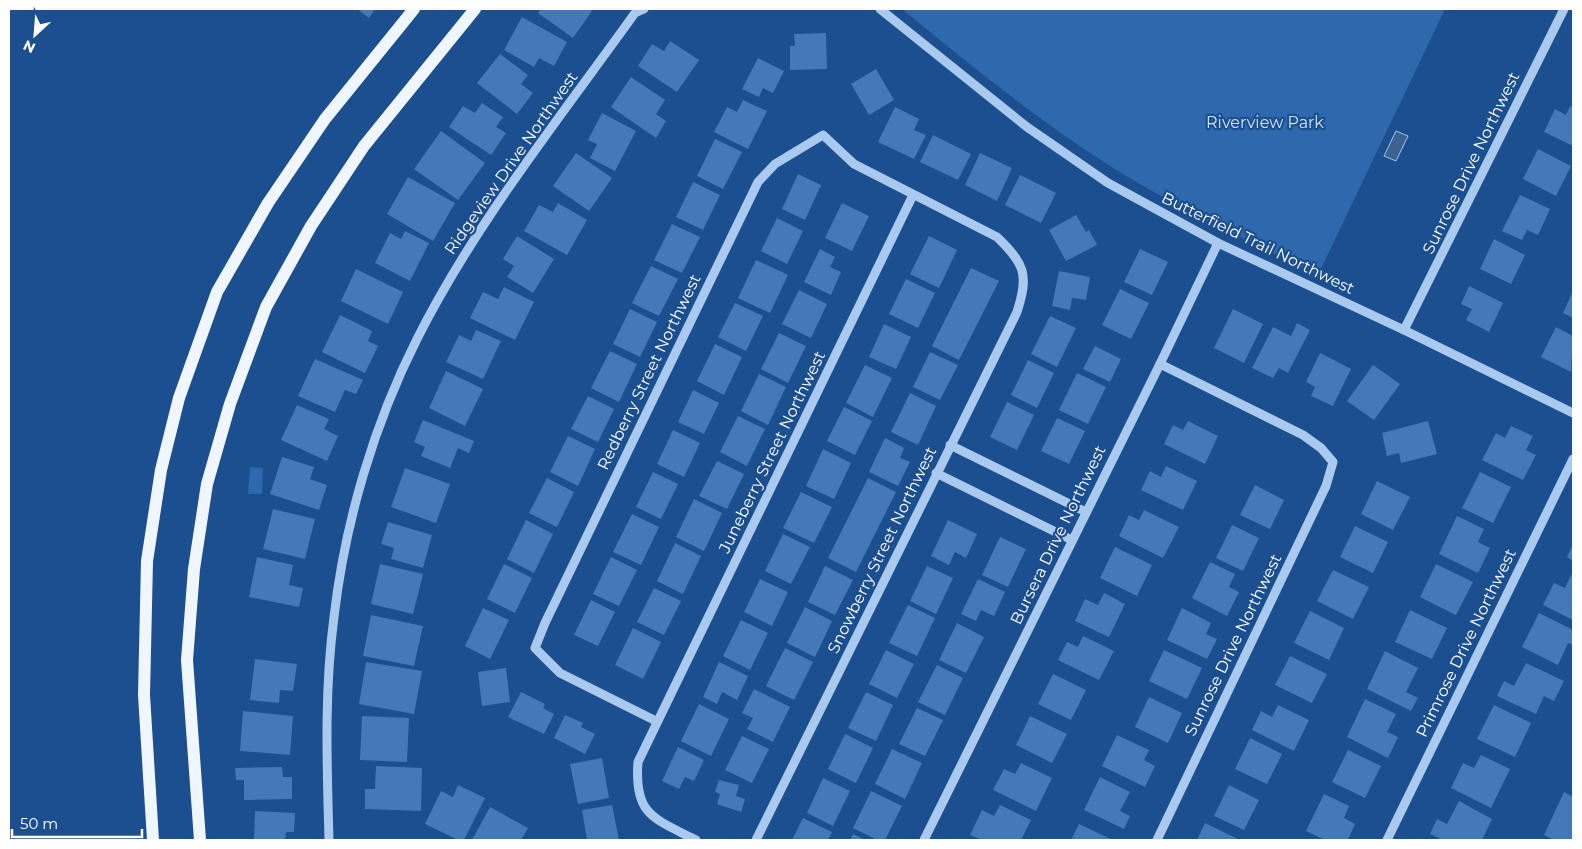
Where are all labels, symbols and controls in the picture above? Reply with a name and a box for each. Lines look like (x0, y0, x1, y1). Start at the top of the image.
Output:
north arrow (10, 10, 60, 60)
text: N (20, 36, 38, 57)
street label: Ridgeview Drive Northwest (441, 68, 582, 258)
street label: Sunrose Drive Northwest (1419, 68, 1524, 257)
park label: Riverview Park (1206, 113, 1324, 132)
street label: Butterfield Trail Northwest (1159, 188, 1358, 298)
street label: Redberry Street Northwest (593, 271, 705, 473)
street label: Juneberry Street Northwest (714, 347, 830, 557)
street label: Bursera Drive Northwest (1006, 442, 1110, 628)
street label: Snowberry Street Northwest (824, 443, 941, 656)
street label: Primrose Drive Northwest (1412, 545, 1520, 740)
street label: Sunrose Drive Northwest (1181, 550, 1286, 739)
scale bar (12, 806, 142, 838)
text: 50 m (20, 814, 58, 833)

